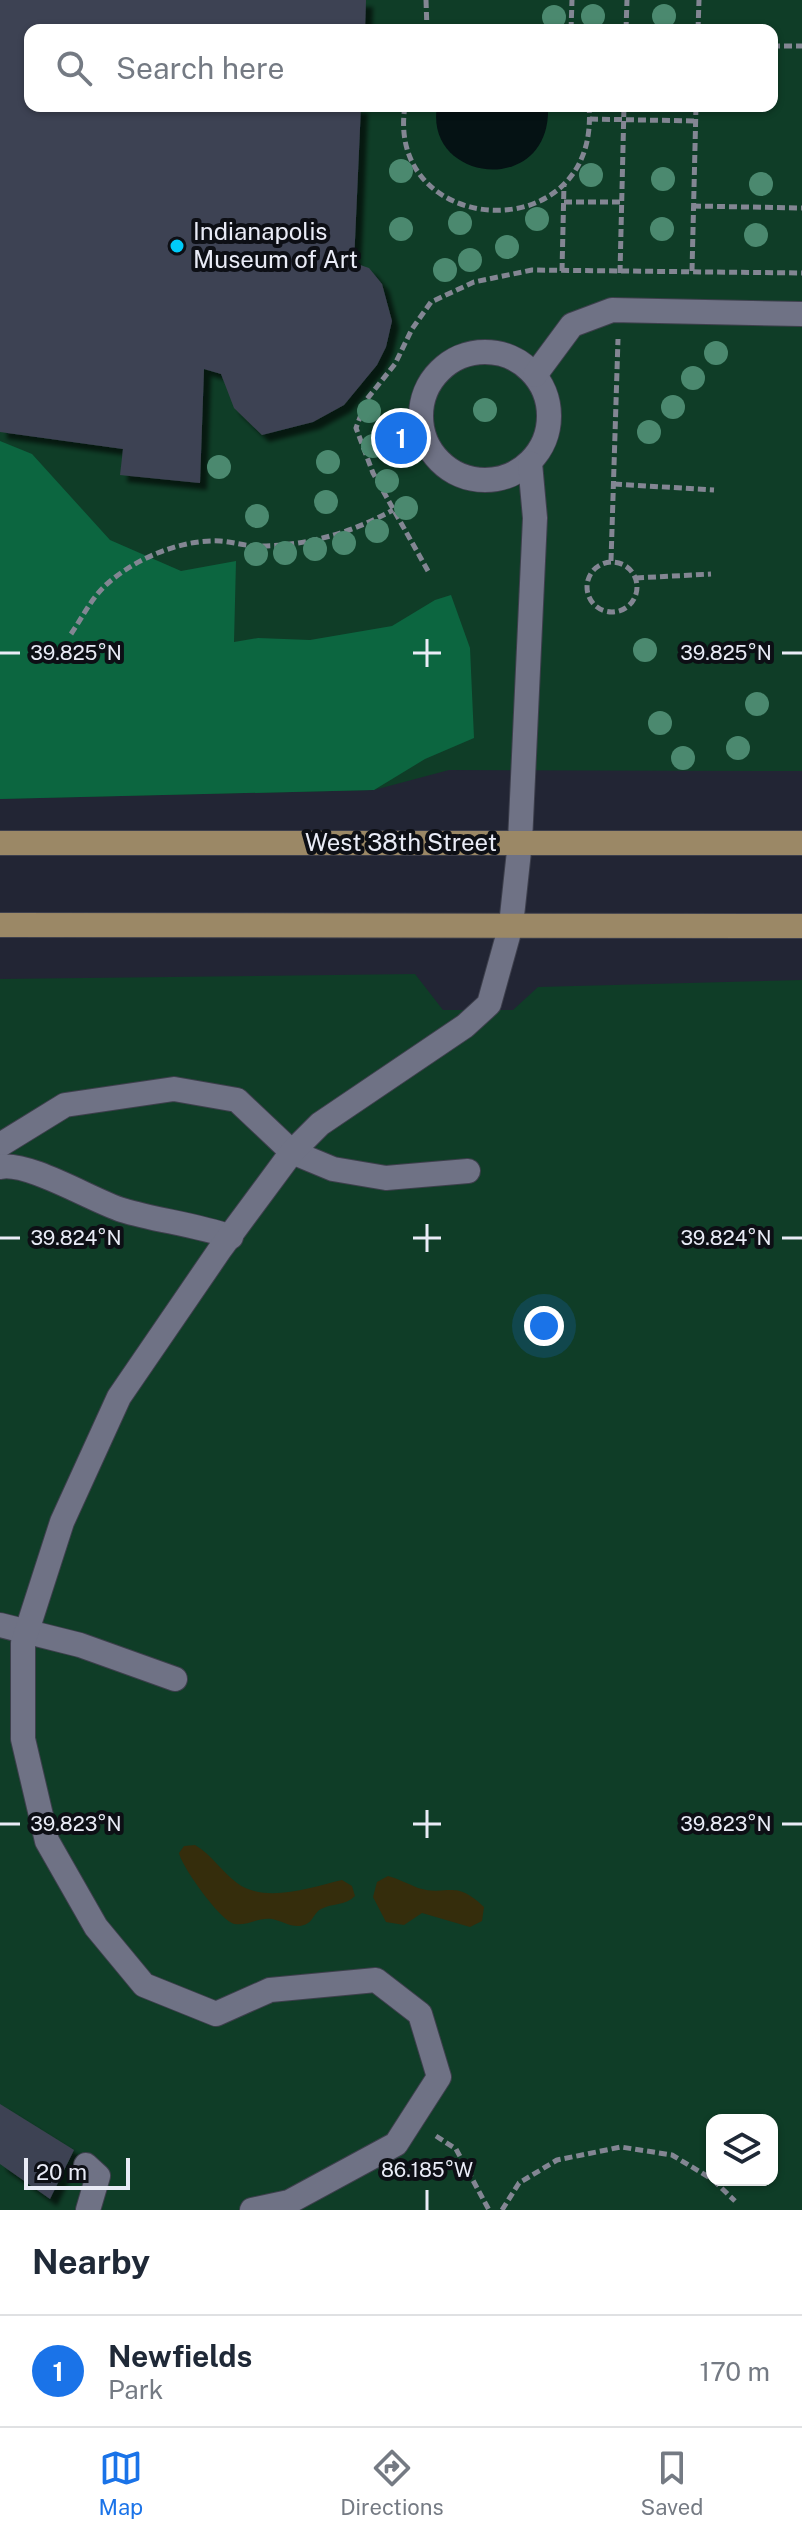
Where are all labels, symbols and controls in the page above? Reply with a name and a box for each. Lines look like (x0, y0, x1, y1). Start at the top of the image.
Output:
search box (24, 24, 778, 112)
icon: search (52, 46, 96, 90)
text: Search here (116, 50, 284, 86)
place label: Indianapolis Museum of Art (193, 217, 358, 273)
marker: Indianapolis Museum of Art (168, 237, 186, 255)
pin: 1 (375, 408, 427, 468)
text: 39.825°N (30, 641, 122, 665)
text: 39.825°N (680, 641, 772, 665)
street label: West 38th Street (305, 828, 497, 856)
text: 39.824°N (30, 1226, 122, 1250)
text: 39.824°N (680, 1226, 772, 1250)
your location (524, 1306, 564, 1346)
text: 39.823°N (30, 1812, 122, 1836)
text: 39.823°N (680, 1812, 772, 1836)
map controls (706, 2114, 778, 2186)
button: layers (706, 2114, 778, 2186)
scale bar (24, 2154, 130, 2190)
text: 86.185°W (381, 2158, 473, 2182)
text: 20 m (36, 2159, 87, 2185)
text: Nearby (32, 2242, 150, 2282)
text: Newfields (108, 2338, 252, 2374)
text: 1 (52, 2356, 64, 2387)
text: 170 m (700, 2356, 770, 2387)
text: Park (108, 2374, 163, 2405)
tab: Map (99, 2446, 143, 2520)
tab: Directions (340, 2446, 444, 2520)
tab: Saved (641, 2446, 703, 2520)

